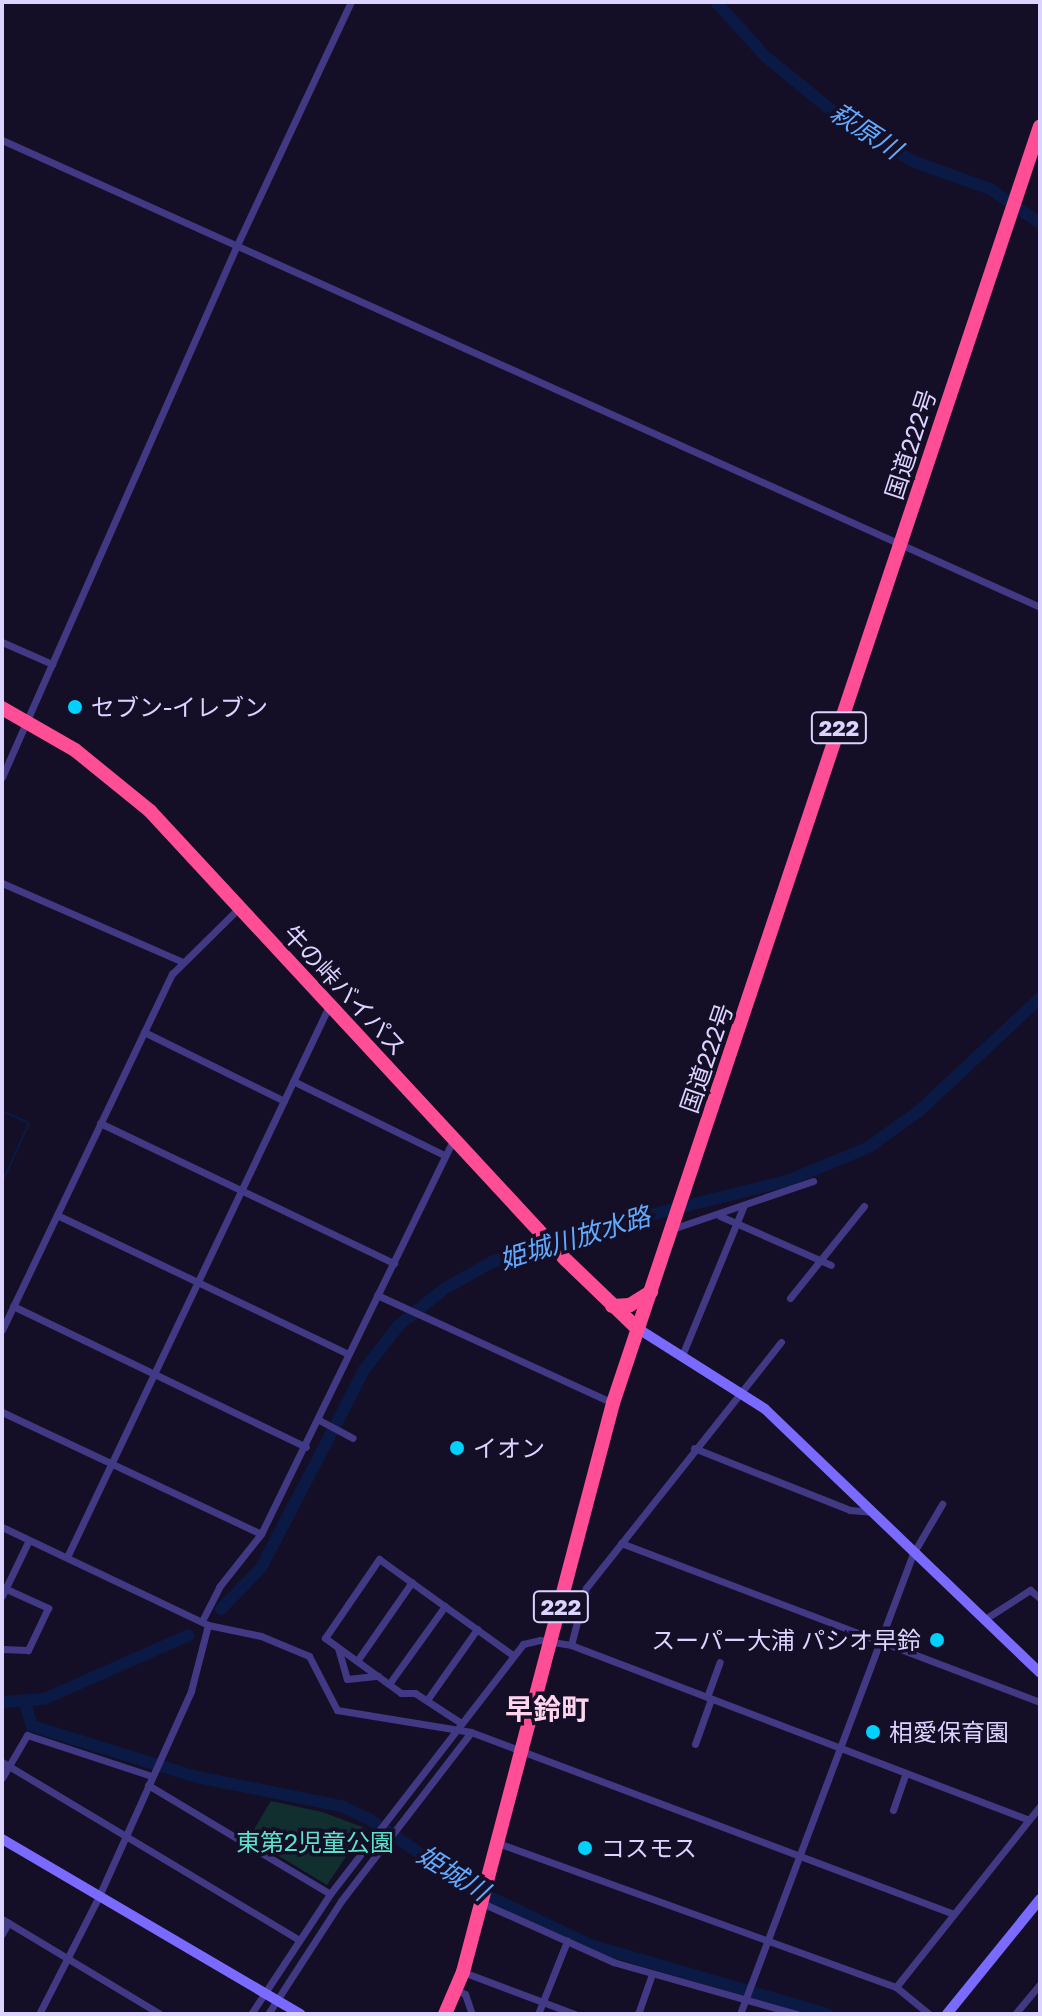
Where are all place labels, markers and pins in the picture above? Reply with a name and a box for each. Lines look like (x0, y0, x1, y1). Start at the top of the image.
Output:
place label: セブン-イレブン (91, 693, 268, 721)
marker: セブン-イレブン (66, 698, 84, 716)
place label: イオン (473, 1434, 545, 1462)
marker: イオン (448, 1439, 466, 1457)
place label: スーパー大浦 パシオ早鈴 (651, 1626, 921, 1654)
marker: スーパー大浦 パシオ早鈴 (928, 1631, 946, 1649)
place label: 相愛保育園 (889, 1718, 1009, 1746)
marker: 相愛保育園 (864, 1723, 882, 1741)
place label: コスモス (601, 1834, 697, 1862)
marker: コスモス (576, 1839, 594, 1857)

